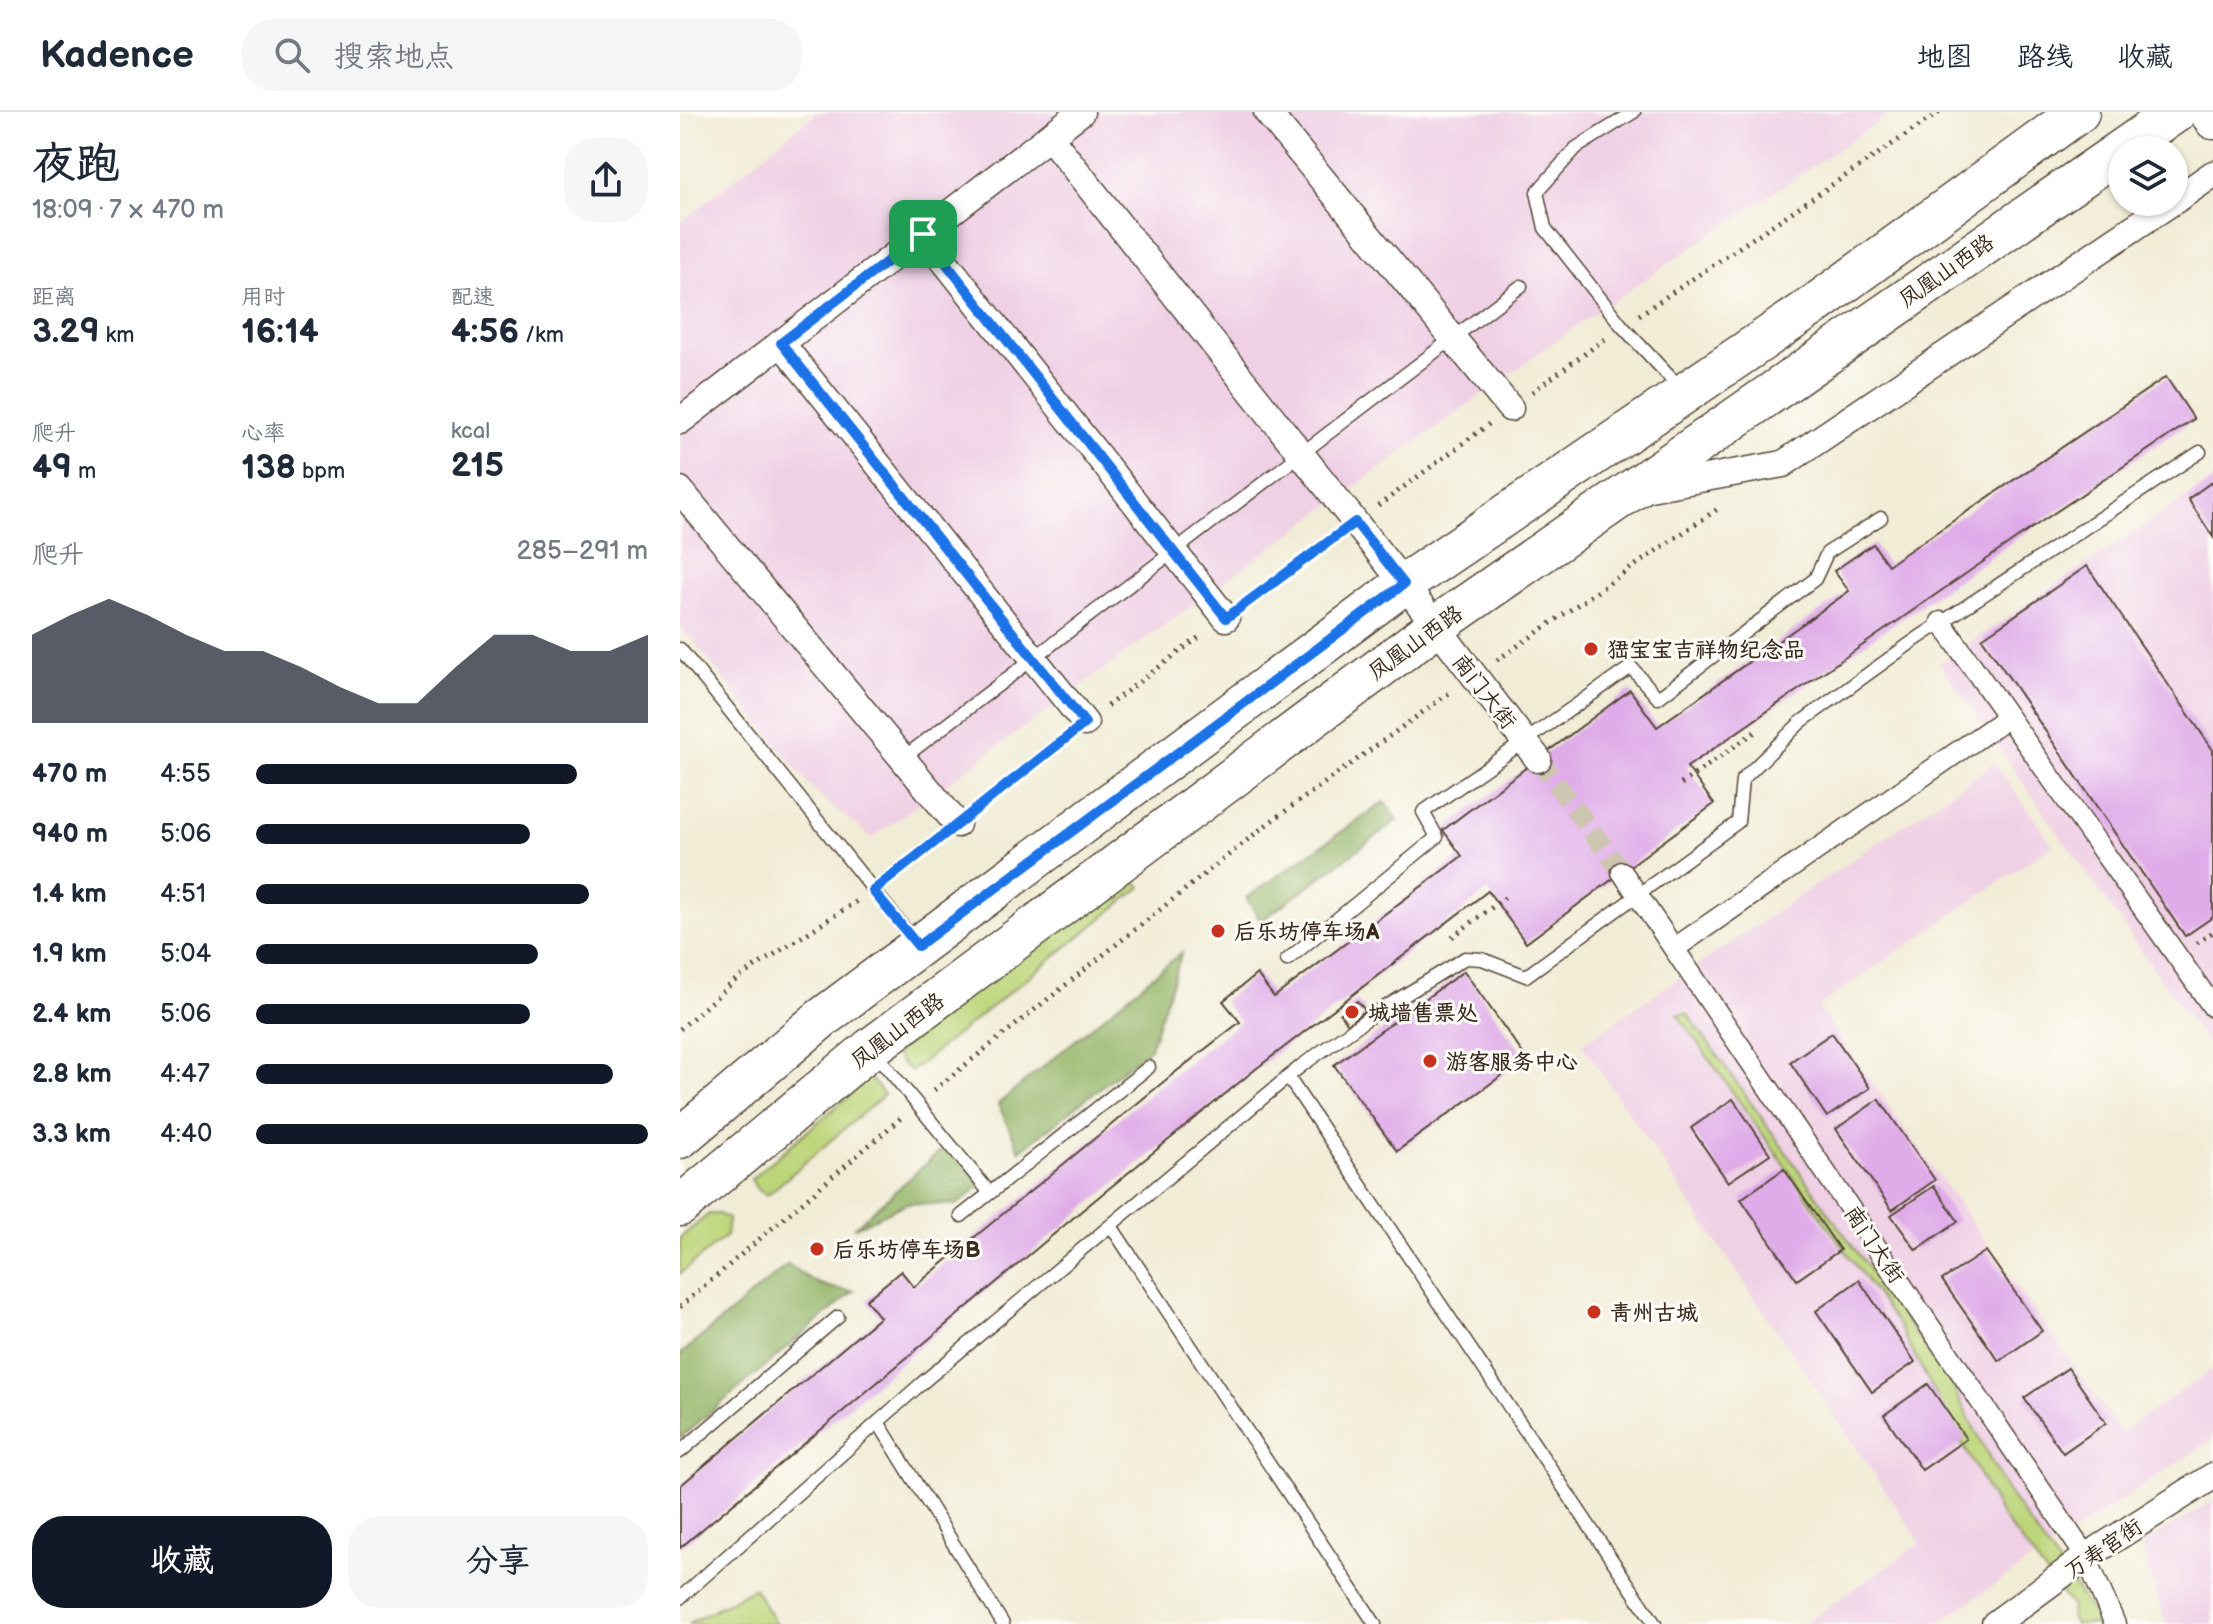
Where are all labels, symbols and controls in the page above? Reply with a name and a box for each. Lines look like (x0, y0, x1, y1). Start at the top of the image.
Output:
search box (242, 19, 802, 91)
text: Kadence (40, 33, 194, 78)
icon: search (270, 33, 314, 77)
text: 搜索地点 (334, 39, 454, 75)
text: 地图 (1917, 41, 1973, 74)
text: 路线 (2017, 41, 2073, 74)
text: 收藏 (2117, 41, 2173, 74)
map controls (2108, 136, 2188, 216)
button: layers (2108, 136, 2188, 216)
text: 夜跑 (32, 138, 120, 191)
button: share (564, 138, 648, 222)
text: 18:09 · 7 × 470 m (32, 195, 224, 226)
pin (889, 200, 957, 268)
icon: arrive (901, 212, 945, 256)
street label: 凤凰山西路 (1894, 229, 2000, 314)
text: 距离 (32, 284, 76, 311)
text: 用时 (241, 284, 285, 311)
text: 配速 (451, 284, 495, 311)
text: 3.29 (32, 311, 100, 352)
text: 16:14 (241, 311, 319, 352)
text: 4:56 (451, 311, 519, 352)
text: km (100, 322, 135, 349)
text: /km (519, 322, 564, 349)
text: kcal (451, 418, 490, 445)
text: 爬升 (32, 420, 76, 447)
text: 心率 (241, 420, 285, 447)
text: 215 (451, 445, 504, 486)
text: 49 (32, 447, 72, 488)
text: 138 (241, 447, 296, 488)
text: m (72, 458, 96, 485)
text: bpm (296, 458, 345, 485)
text: 285–291 m (517, 536, 648, 567)
text: 爬升 (32, 540, 84, 571)
street label: 凤凰山西路 (1363, 600, 1468, 686)
place label: 峱宝宝吉祥物纪念品 (1607, 637, 1805, 664)
marker: 峱宝宝吉祥物纪念品 (1582, 640, 1600, 658)
street label: 南门大街 (1446, 649, 1522, 735)
text: 470 m (32, 759, 107, 790)
text: 4:55 (160, 759, 211, 790)
text: 940 m (32, 819, 108, 850)
text: 5:06 (160, 819, 211, 850)
text: 1.4 km (32, 879, 107, 910)
text: 4:51 (160, 879, 206, 910)
place label: 后乐坊停车场A (1234, 919, 1380, 946)
marker: 后乐坊停车场A (1209, 922, 1227, 940)
text: 1.9 km (32, 939, 107, 970)
text: 5:04 (160, 939, 211, 970)
street label: 凤凰山西路 (846, 987, 950, 1075)
text: 2.4 km (32, 999, 111, 1030)
text: 5:06 (160, 999, 211, 1030)
place label: 城墙售票处 (1368, 1000, 1478, 1027)
marker: 城墙售票处 (1343, 1003, 1361, 1021)
place label: 游客服务中心 (1446, 1049, 1578, 1076)
marker: 游客服务中心 (1421, 1052, 1439, 1070)
text: 2.8 km (32, 1059, 112, 1090)
text: 4:47 (160, 1059, 210, 1090)
text: 3.3 km (32, 1119, 111, 1150)
text: 4:40 (160, 1119, 212, 1150)
street label: 南门大街 (1838, 1201, 1910, 1289)
place label: 后乐坊停车场B (833, 1237, 981, 1264)
marker: 后乐坊停车场B (808, 1240, 826, 1258)
place label: 青州古城 (1610, 1300, 1698, 1327)
marker: 青州古城 (1585, 1303, 1603, 1321)
street label: 万寿宫街 (2060, 1513, 2148, 1585)
button: 收藏 (32, 1516, 332, 1608)
button: 分享 (348, 1516, 648, 1608)

